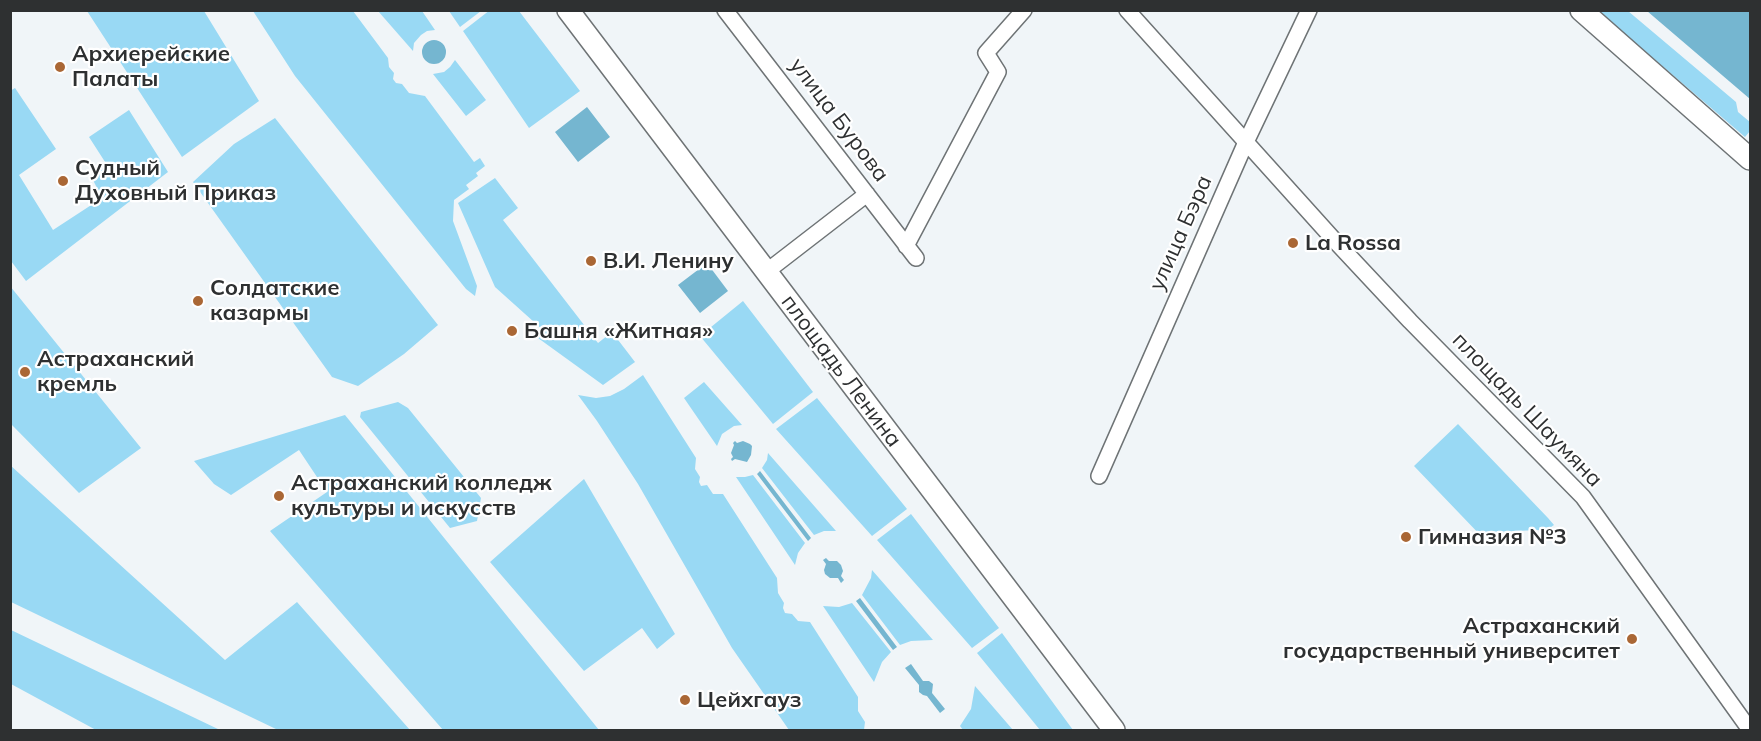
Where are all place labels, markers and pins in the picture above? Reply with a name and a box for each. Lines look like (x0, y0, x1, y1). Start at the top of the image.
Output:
place label: Архиерейские Палаты (72, 41, 230, 92)
marker: Архиерейские Палаты (53, 60, 67, 74)
place label: Судный Духовный Приказ (75, 155, 276, 206)
marker: Судный Духовный Приказ (56, 174, 70, 188)
place label: La Rossa (1305, 230, 1401, 256)
marker: La Rossa (1286, 236, 1300, 250)
place label: В.И. Ленину (603, 248, 734, 274)
marker: В.И. Ленину (584, 254, 598, 268)
place label: Солдатские казармы (210, 275, 340, 326)
marker: Солдатские казармы (191, 294, 205, 308)
place label: Башня «Житная» (524, 318, 713, 344)
marker: Башня «Житная» (505, 324, 519, 338)
place label: Астраханский кремль (37, 346, 194, 398)
marker: Астраханский кремль (18, 365, 32, 379)
place label: Астраханский колледж культуры и искусств (291, 470, 552, 522)
marker: Астраханский колледж культуры и искусств (272, 489, 286, 503)
place label: Гимназия №3 (1418, 524, 1567, 550)
marker: Гимназия №3 (1399, 530, 1413, 544)
place label: Астраханский государственный университет (1283, 613, 1620, 664)
marker: Астраханский государственный университет (1625, 632, 1639, 646)
place label: Цейхгауз (697, 687, 801, 713)
marker: Цейхгауз (678, 693, 692, 707)

